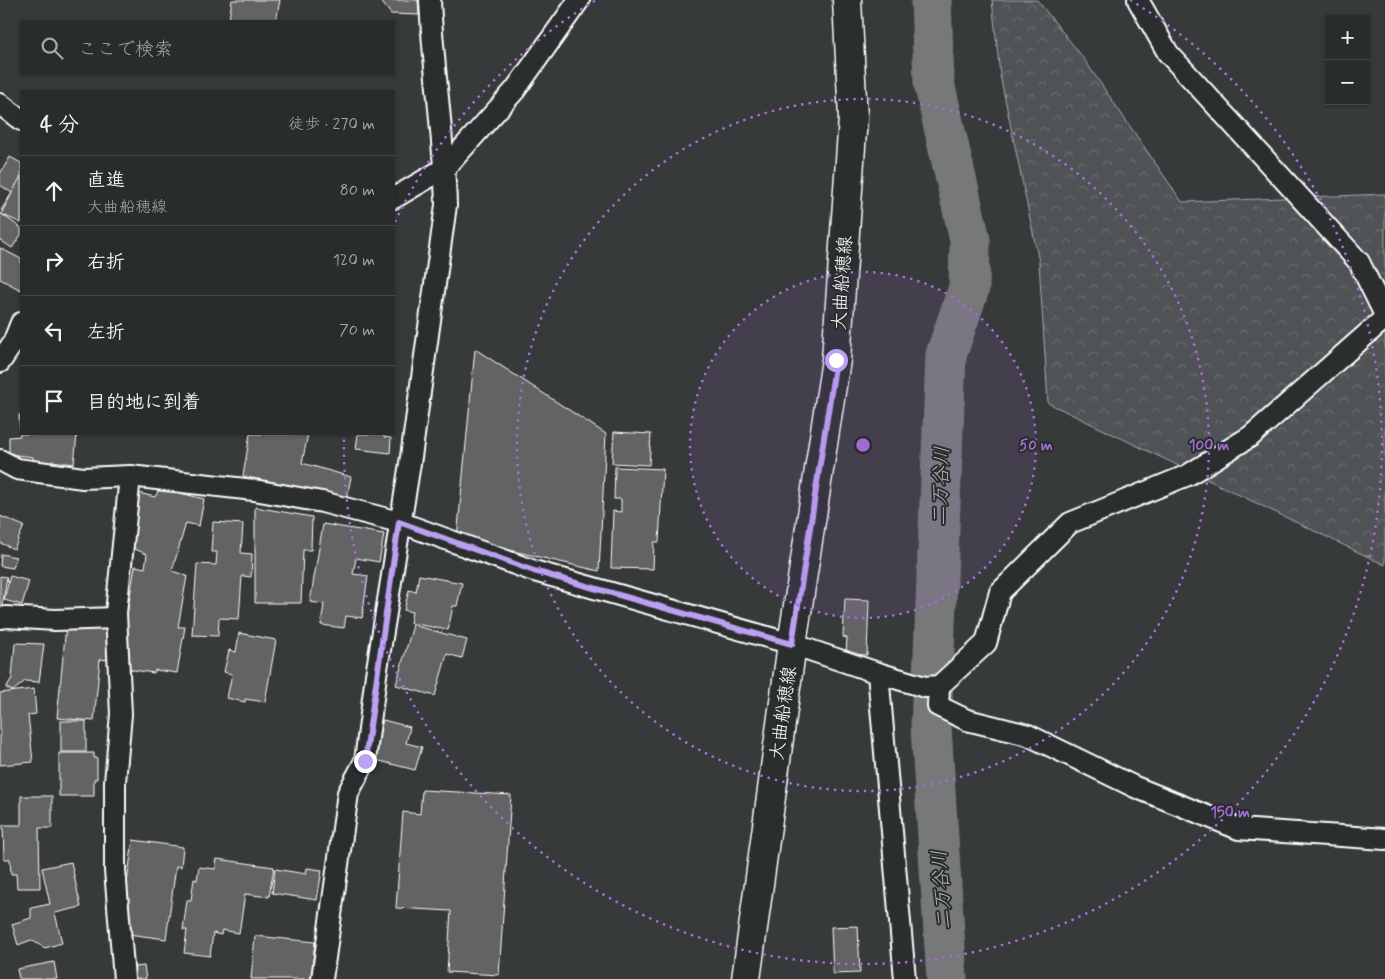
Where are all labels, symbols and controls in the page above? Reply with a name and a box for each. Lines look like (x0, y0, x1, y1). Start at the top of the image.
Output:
map controls (1325, 15, 1370, 105)
button: + (1325, 15, 1370, 60)
search box (20, 20, 395, 75)
icon: search (38, 34, 66, 62)
text: ここで検索 (78, 37, 173, 62)
button: − (1325, 60, 1370, 105)
text: 4 分 (40, 111, 79, 139)
text: 徒歩 · 270 m (288, 114, 375, 135)
text: 直進 (87, 168, 125, 193)
icon: ahead (40, 177, 68, 205)
text: 80 m (340, 180, 375, 201)
text: 大曲船穂線 (87, 197, 167, 218)
street label: 大曲船穂線 (827, 235, 858, 331)
icon: right (40, 247, 68, 275)
text: 右折 (87, 250, 125, 275)
text: 120 m (333, 250, 375, 271)
icon: left (40, 317, 68, 345)
text: 左折 (87, 320, 125, 345)
text: 70 m (339, 320, 375, 341)
route start (825, 349, 848, 372)
icon: arrive (40, 387, 68, 415)
text: 目的地に到着 (87, 390, 201, 415)
centre of rings (854, 436, 872, 454)
text: 50 m (1019, 436, 1053, 456)
text: 100 m (1189, 436, 1229, 456)
water label: 二万谷川 (927, 446, 956, 526)
street label: 大曲船穂線 (764, 664, 802, 762)
route end (354, 750, 377, 773)
text: 150 m (1210, 803, 1250, 823)
water label: 二万谷川 (926, 849, 959, 931)

